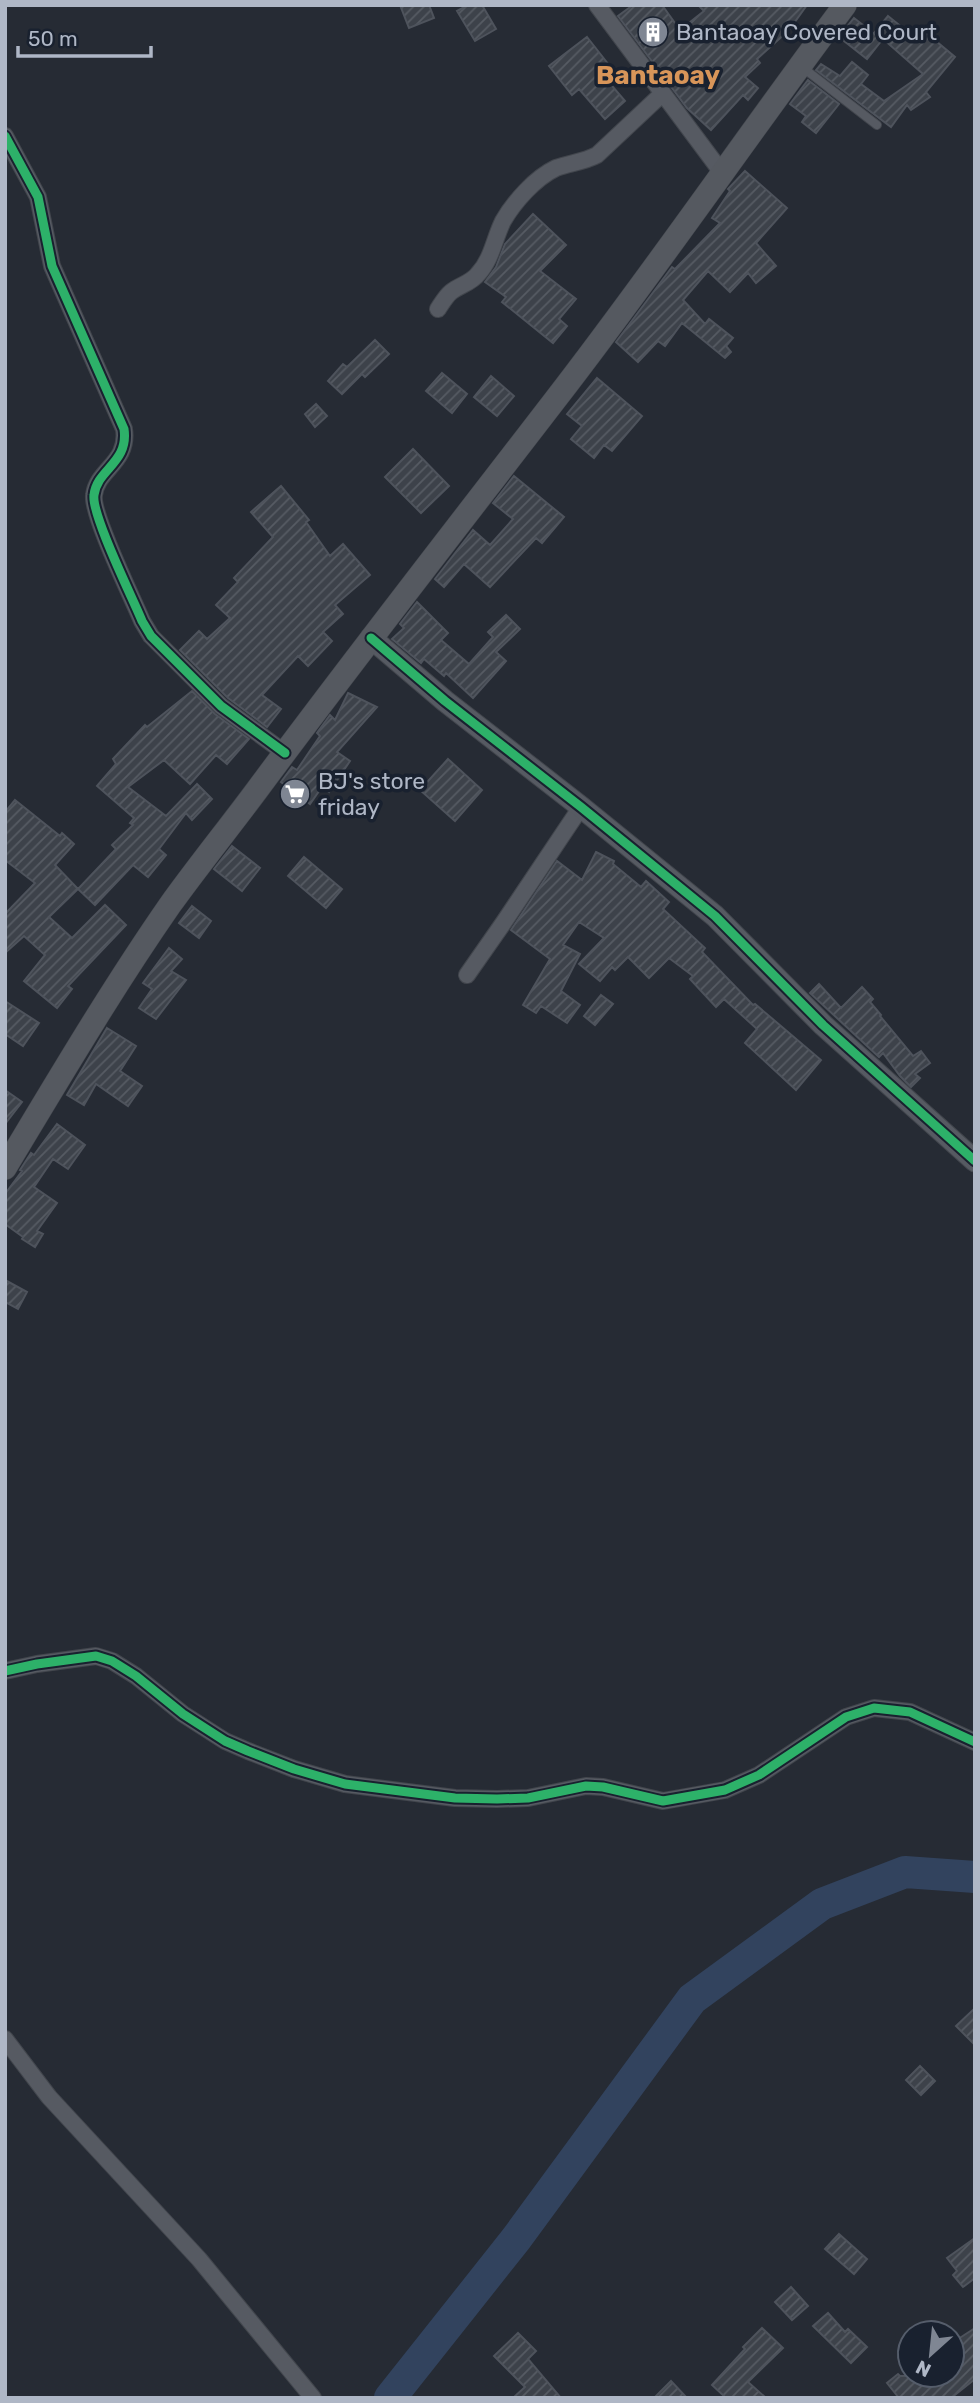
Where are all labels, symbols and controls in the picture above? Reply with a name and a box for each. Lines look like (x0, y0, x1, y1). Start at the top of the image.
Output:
scale bar (18, 14, 150, 58)
building icon: Bantaoay Covered Court (636, 15, 670, 49)
place label: Bantaoay Covered Court (676, 18, 937, 46)
text: 50 m (28, 26, 78, 51)
district label: Bantaoay (596, 60, 720, 91)
place label: BJ's store friday (318, 767, 425, 821)
supermarket icon: BJ's store friday (278, 777, 312, 811)
north arrow (896, 2319, 966, 2389)
text: N (912, 2355, 935, 2382)

